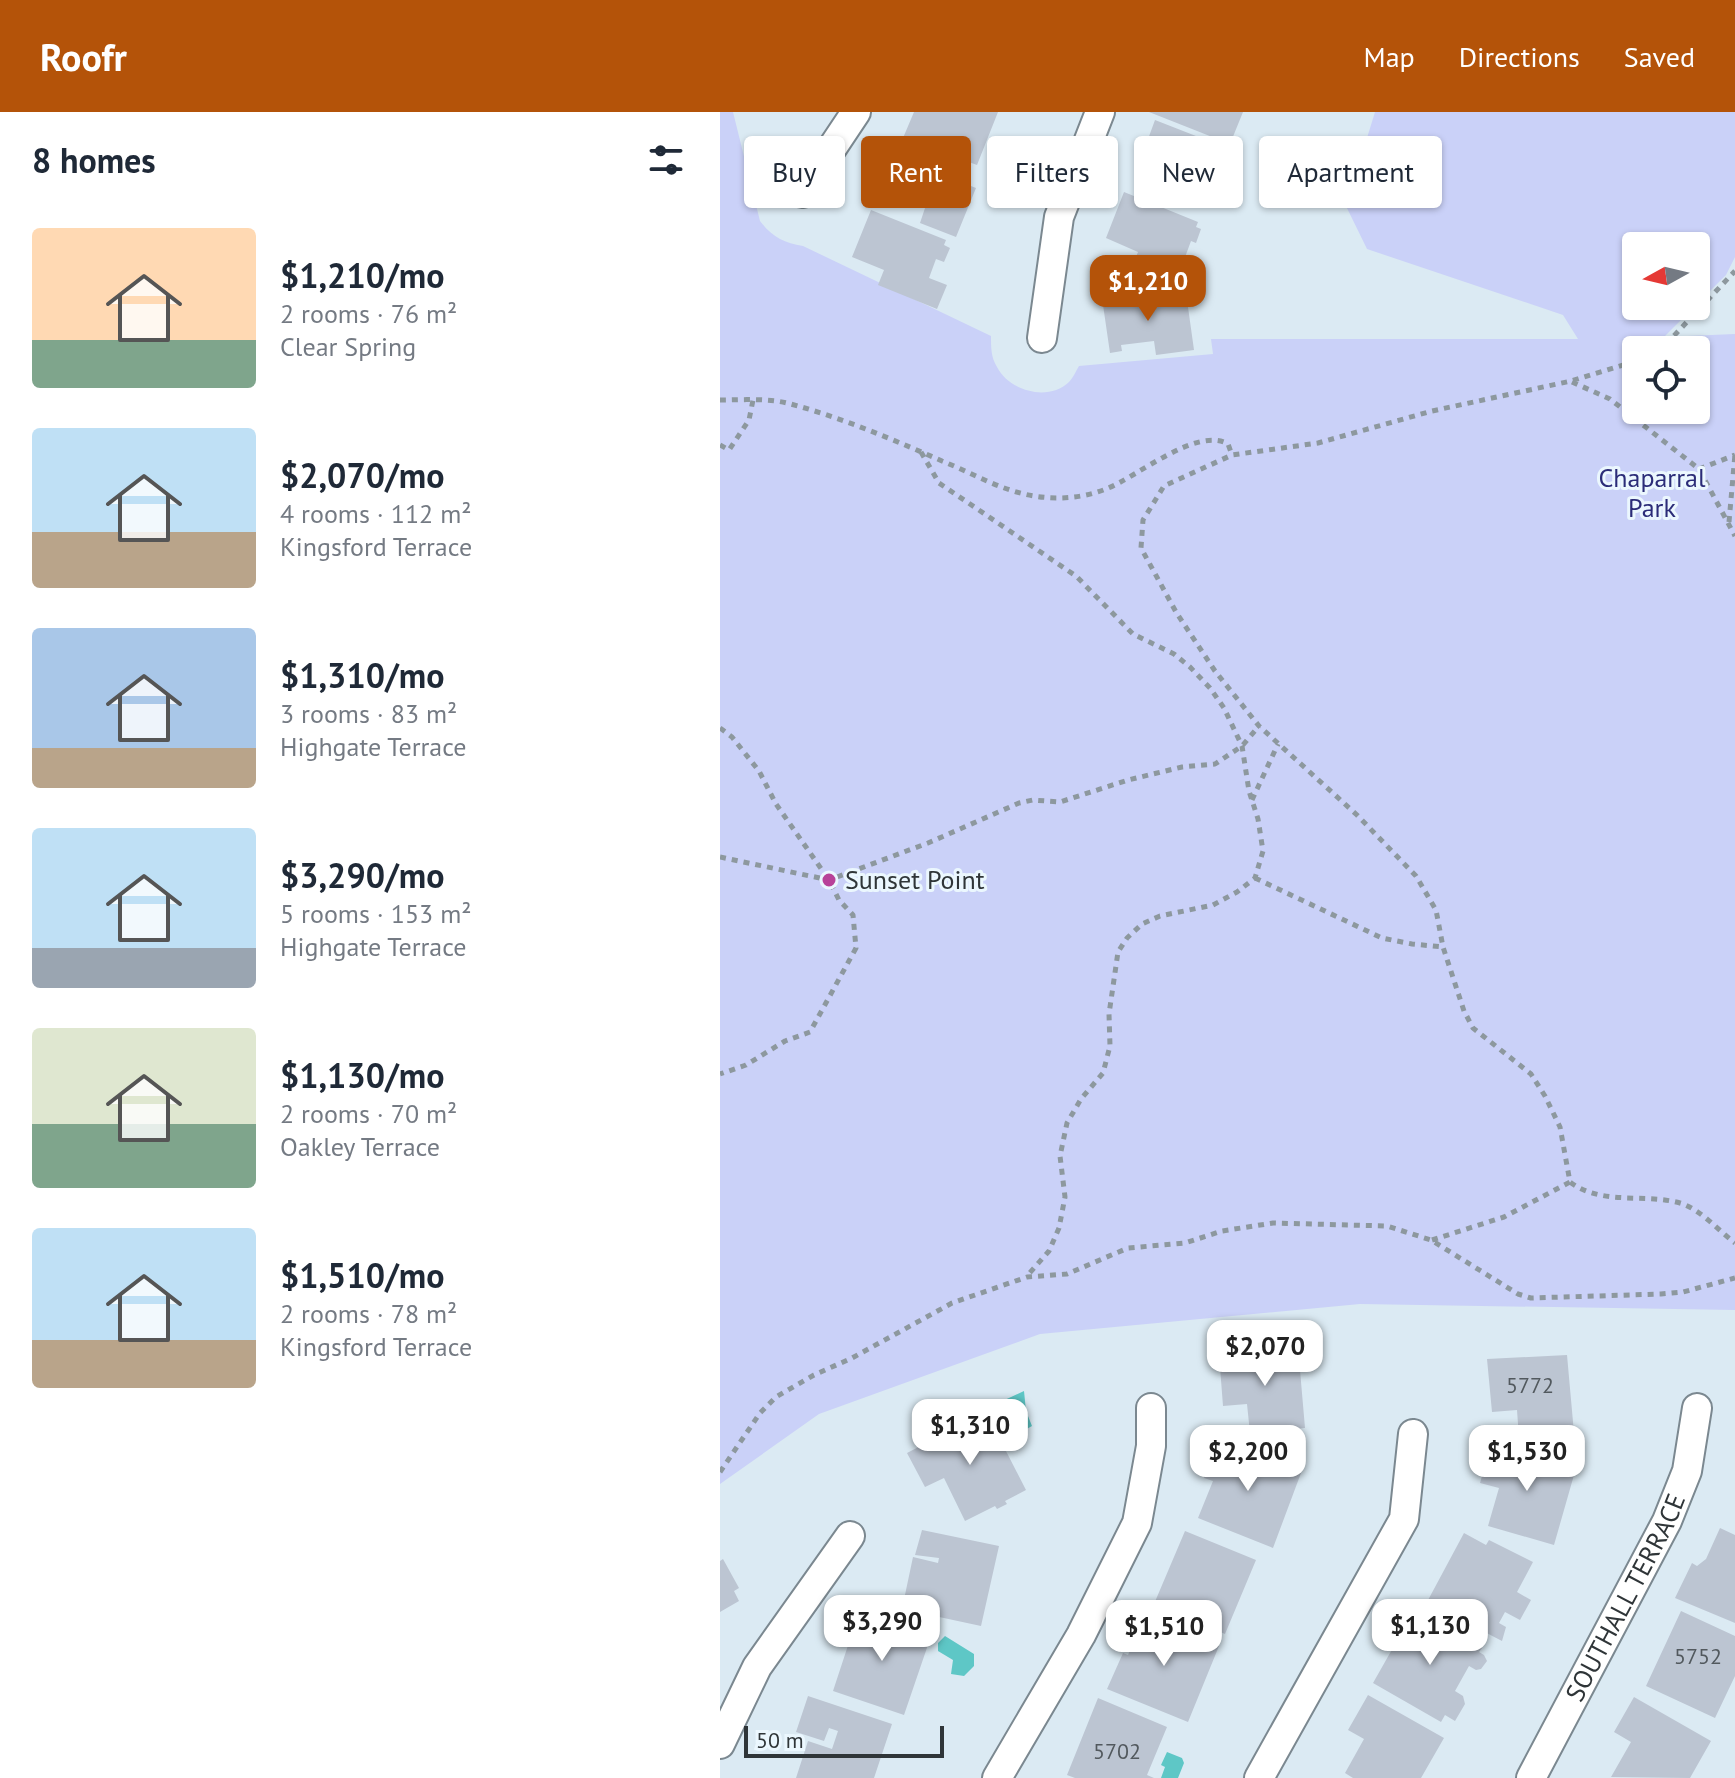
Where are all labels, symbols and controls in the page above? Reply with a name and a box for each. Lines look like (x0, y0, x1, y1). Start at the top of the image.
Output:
text: Roofr (40, 32, 127, 81)
text: Map (1364, 38, 1415, 75)
text: Directions (1459, 38, 1580, 75)
text: Saved (1624, 38, 1695, 75)
chip: Buy (744, 136, 845, 208)
chip: Rent (861, 136, 971, 208)
chip: Filters (987, 136, 1118, 208)
chip: New (1134, 136, 1243, 208)
chip: Apartment (1259, 136, 1442, 208)
text: 8 homes (32, 138, 156, 182)
icon: filters (644, 138, 688, 182)
north arrow (1622, 232, 1710, 320)
map controls (1622, 232, 1710, 424)
text: $1,210/mo (280, 253, 444, 297)
pin: $1,210 (1083, 255, 1213, 323)
icon: home (96, 260, 192, 356)
text: $1,210 (1108, 264, 1188, 297)
text: 2 rooms · 76 m² (280, 297, 457, 330)
text: Clear Spring (280, 330, 416, 363)
button: locate (1622, 336, 1710, 424)
text: $2,070/mo (280, 453, 444, 497)
icon: home (96, 460, 192, 556)
park label: Chaparral Park (1598, 461, 1706, 524)
text: 4 rooms · 112 m² (280, 497, 472, 530)
text: Kingsford Terrace (280, 530, 472, 563)
text: $1,310/mo (280, 653, 444, 697)
icon: home (96, 660, 192, 756)
text: 3 rooms · 83 m² (280, 697, 457, 730)
text: Highgate Terrace (280, 730, 467, 763)
text: $3,290/mo (280, 853, 444, 897)
icon: home (96, 860, 192, 956)
place label: Sunset Point (845, 863, 985, 896)
marker: Sunset Point (820, 871, 838, 889)
text: 5 rooms · 153 m² (280, 897, 472, 930)
text: Highgate Terrace (280, 930, 467, 963)
text: $1,130/mo (280, 1053, 444, 1097)
icon: home (96, 1060, 192, 1156)
text: 2 rooms · 70 m² (280, 1097, 457, 1130)
text: Oakley Terrace (280, 1130, 440, 1163)
text: $1,510/mo (280, 1253, 444, 1297)
icon: home (96, 1260, 192, 1356)
text: 2 rooms · 78 m² (280, 1297, 457, 1330)
pin: $2,070 (1200, 1320, 1330, 1388)
text: $2,070 (1225, 1329, 1305, 1362)
text: Kingsford Terrace (280, 1330, 472, 1363)
house number: 5772 (1506, 1371, 1554, 1399)
pin: $1,310 (905, 1399, 1035, 1467)
text: $1,310 (930, 1408, 1010, 1441)
pin: $2,200 (1183, 1425, 1313, 1493)
pin: $1,530 (1462, 1425, 1592, 1493)
text: $2,200 (1208, 1434, 1288, 1467)
text: $1,530 (1487, 1434, 1567, 1467)
street label: SOUTHALL TERRACE (1558, 1489, 1692, 1707)
pin: $3,290 (817, 1595, 947, 1663)
pin: $1,130 (1365, 1599, 1495, 1667)
pin: $1,510 (1099, 1600, 1229, 1668)
text: $3,290 (842, 1604, 922, 1637)
text: $1,130 (1390, 1608, 1470, 1641)
text: $1,510 (1124, 1609, 1204, 1642)
house number: 5752 (1674, 1642, 1722, 1670)
scale bar (744, 1722, 944, 1758)
text: 50 m (756, 1726, 804, 1754)
house number: 5702 (1093, 1737, 1141, 1765)

